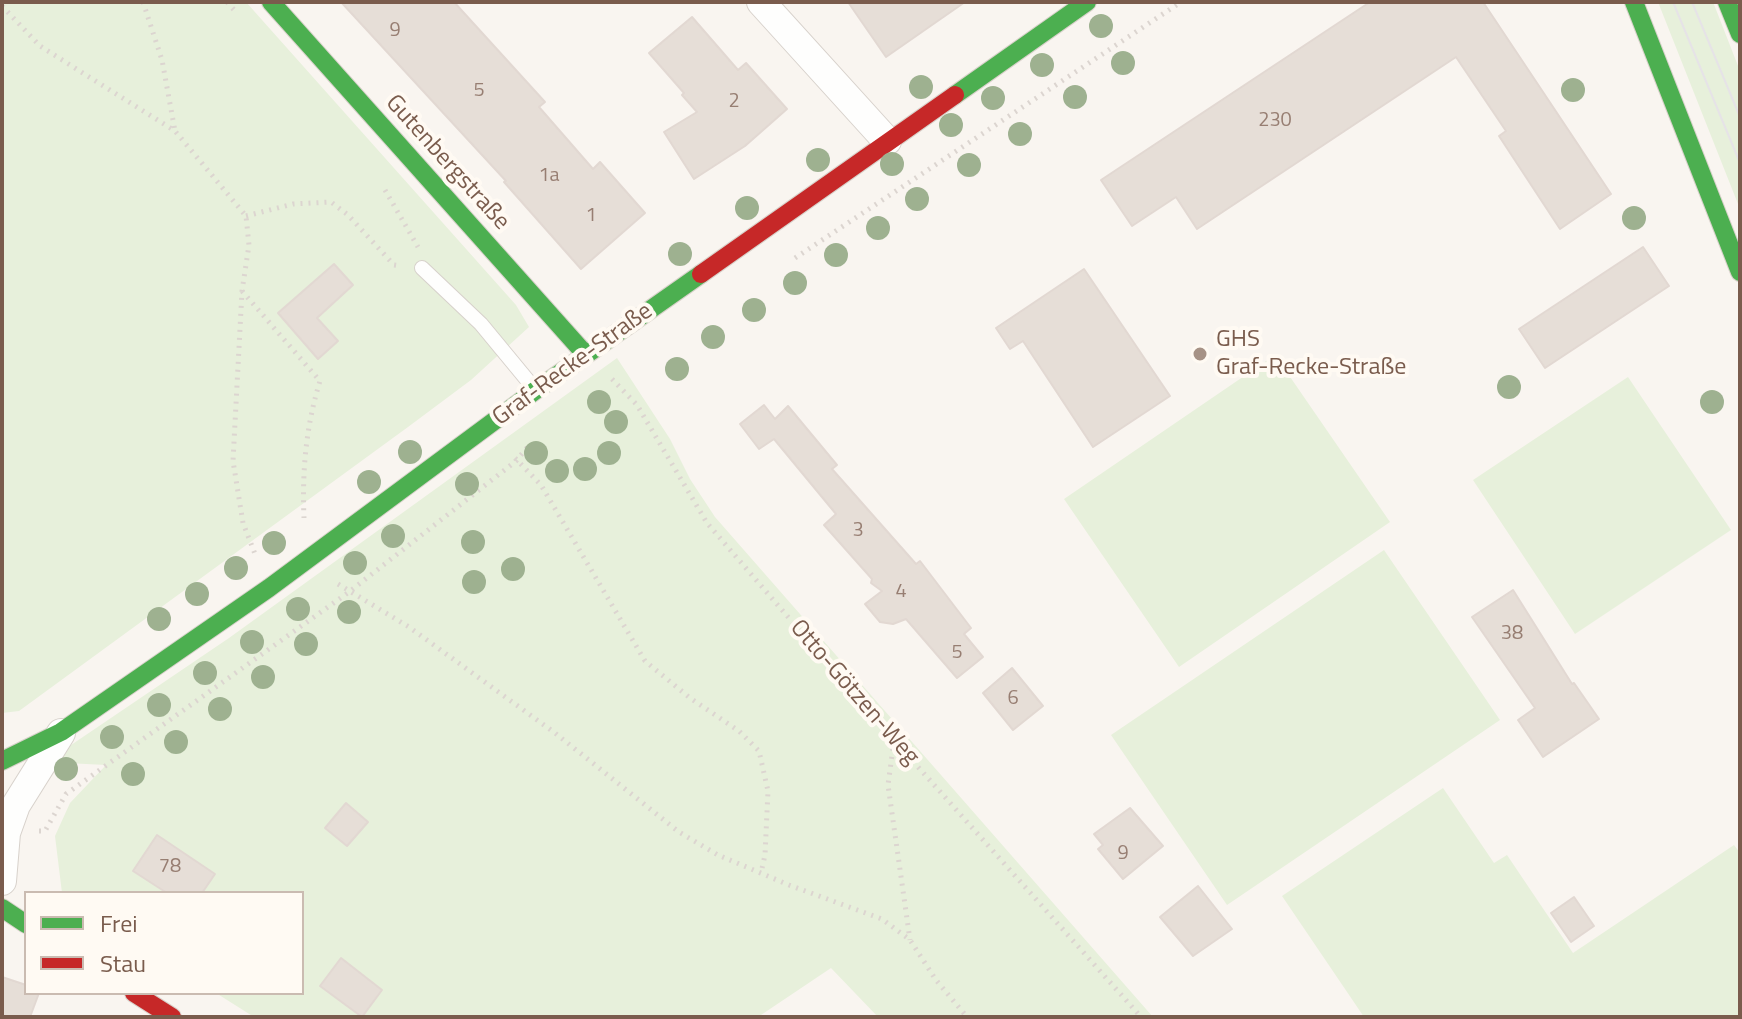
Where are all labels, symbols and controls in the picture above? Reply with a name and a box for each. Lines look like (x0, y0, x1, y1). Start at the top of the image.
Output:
house number: 9 (389, 19, 401, 43)
house number: 5 (473, 79, 485, 103)
street label: Gutenbergstraße (379, 89, 515, 237)
house number: 2 (728, 90, 740, 114)
house number: 230 (1258, 109, 1292, 133)
house number: 1a (538, 164, 560, 188)
house number: 1 (585, 204, 597, 228)
street label: Graf-Recke-Straße (488, 297, 658, 433)
place label: GHS Graf-Recke-Straße (1216, 326, 1406, 382)
marker: GHS Graf-Recke-Straße (1191, 345, 1209, 363)
house number: 3 (852, 519, 864, 543)
house number: 4 (895, 580, 907, 604)
street label: Otto-Götzen-Weg (783, 615, 925, 771)
house number: 38 (1501, 622, 1523, 646)
house number: 5 (951, 641, 963, 665)
house number: 6 (1007, 687, 1019, 711)
house number: 9 (1117, 842, 1129, 866)
house number: 78 (159, 855, 181, 879)
legend (24, 891, 304, 995)
text: Frei (100, 905, 138, 941)
text: Stau (100, 945, 146, 981)

